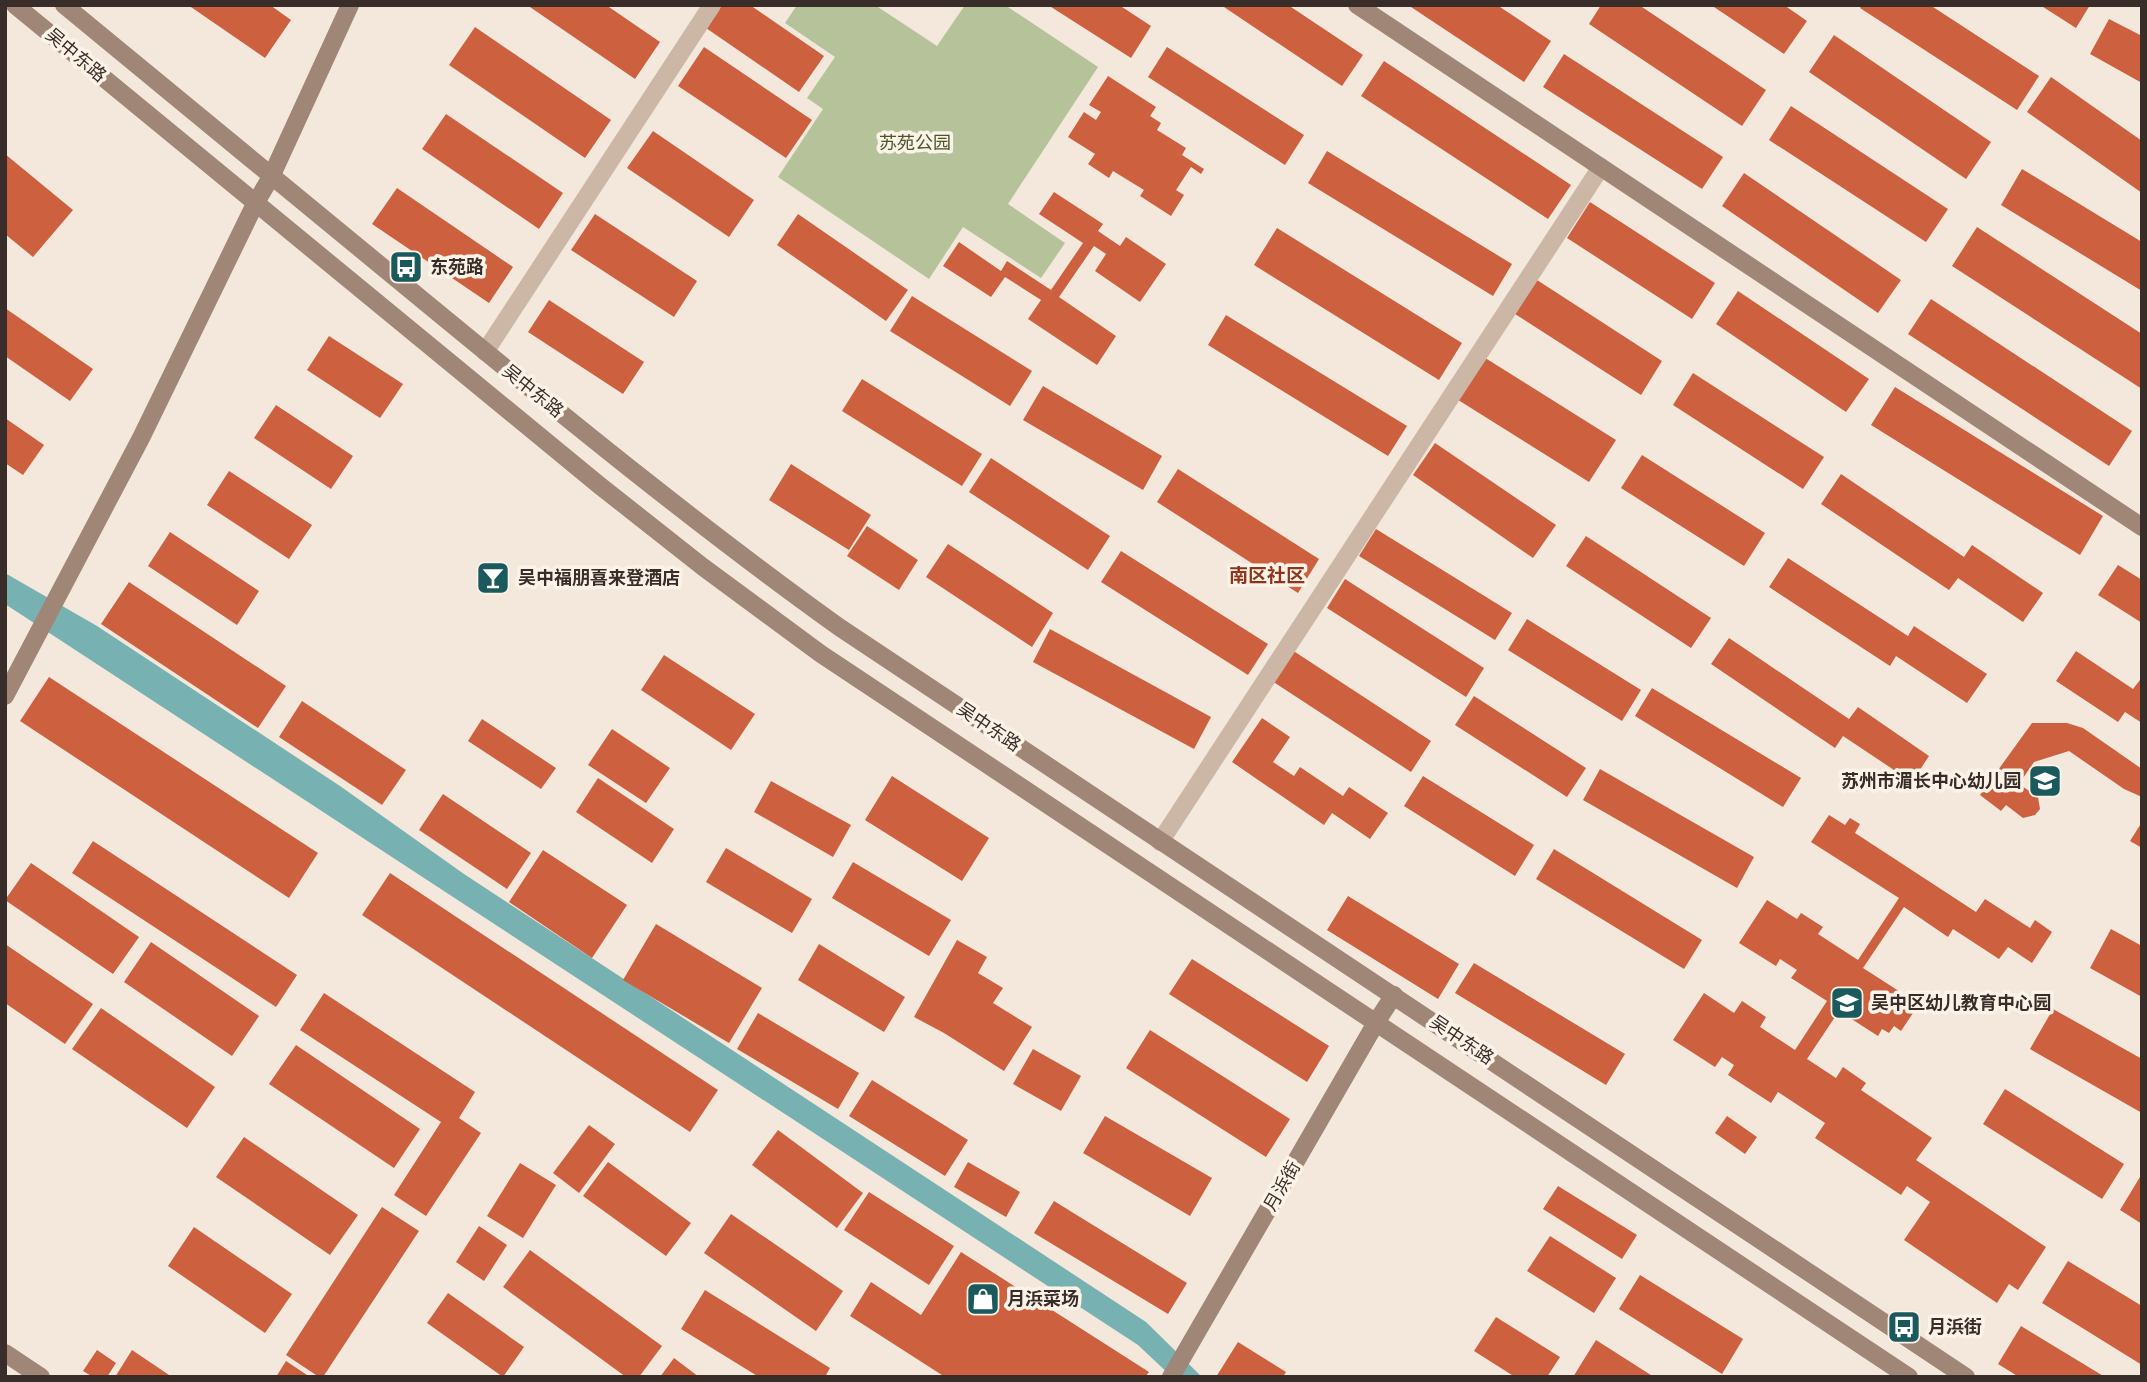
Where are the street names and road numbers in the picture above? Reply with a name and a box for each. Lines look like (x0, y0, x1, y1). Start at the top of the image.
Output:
street label: 吴中东路 (41, 23, 111, 87)
street label: 吴中东路 (498, 360, 568, 422)
street label: 吴中东路 (953, 698, 1025, 756)
street label: 吴中东路 (1426, 1011, 1498, 1069)
street label: 月浜街 (1259, 1157, 1305, 1215)

